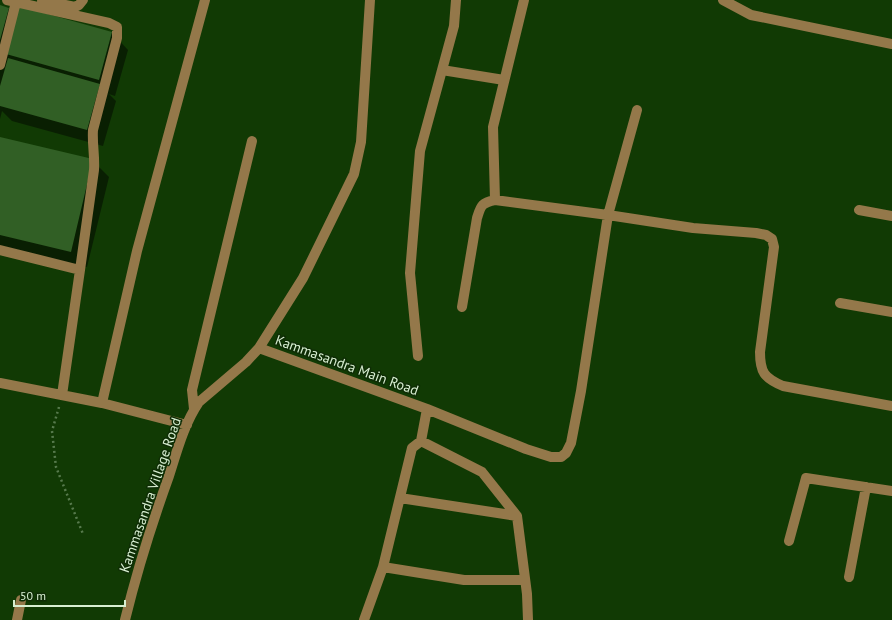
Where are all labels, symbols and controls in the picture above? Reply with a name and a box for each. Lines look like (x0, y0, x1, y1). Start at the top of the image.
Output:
street label: Kammasandra Main Road (273, 331, 421, 399)
street label: Kammasandra Village Road (115, 415, 185, 575)
scale bar (14, 582, 125, 608)
text: 50 m (20, 588, 46, 603)

